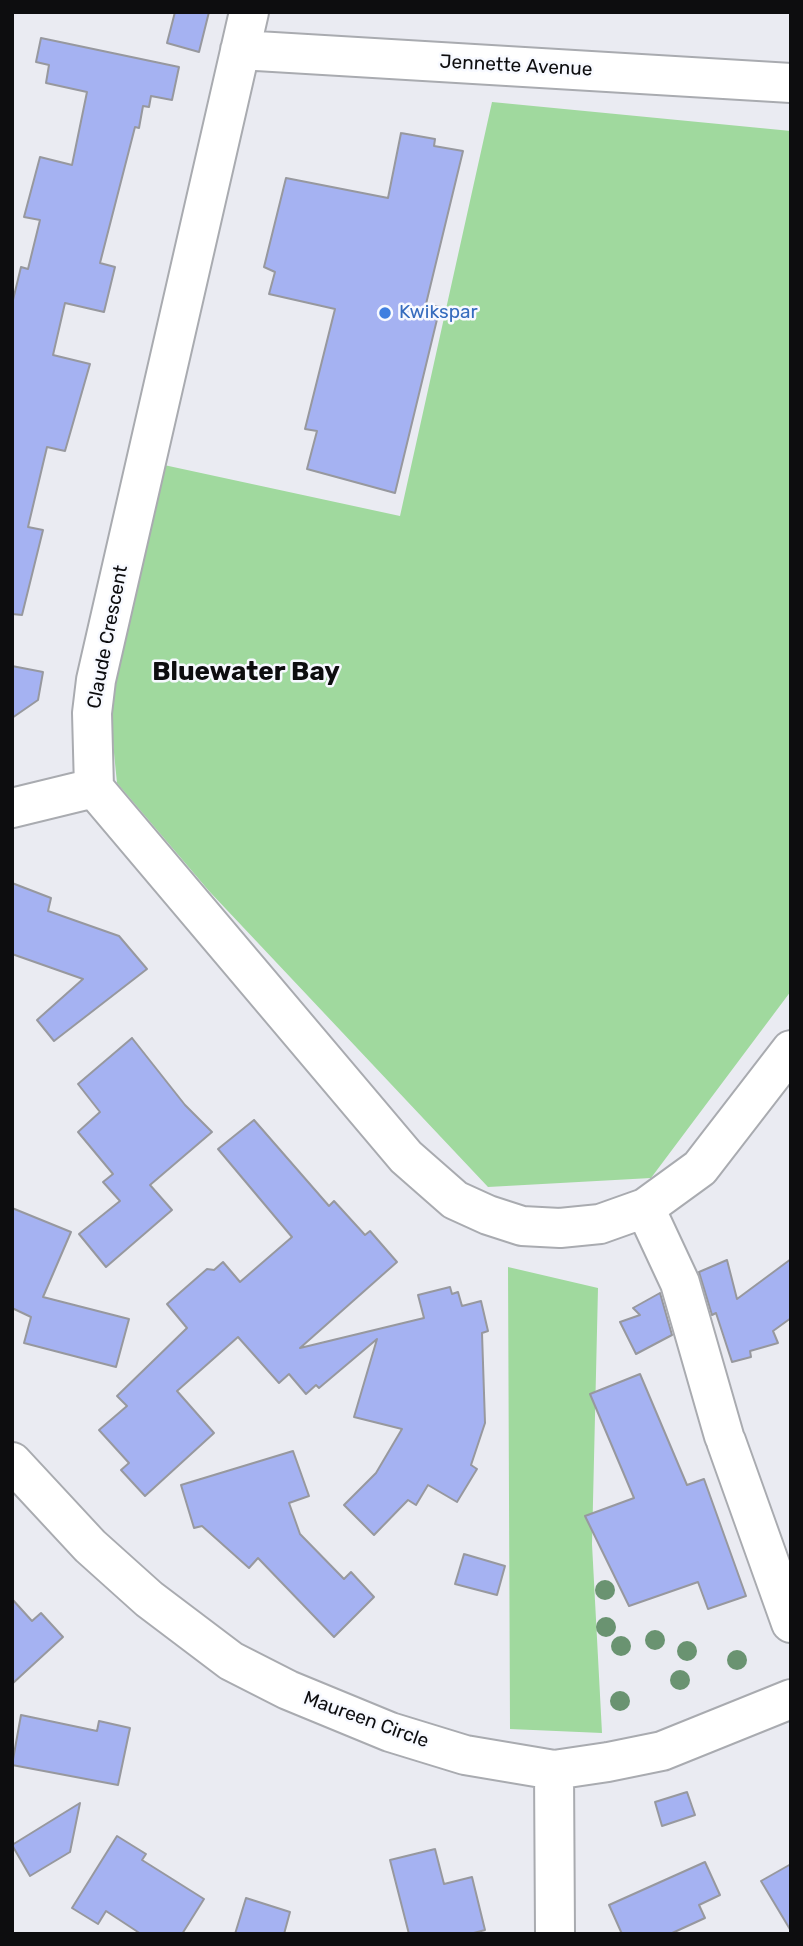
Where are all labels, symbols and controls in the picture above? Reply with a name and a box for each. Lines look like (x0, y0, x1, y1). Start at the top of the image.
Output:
street label: Jennette Avenue (439, 51, 593, 81)
place label: Kwikspar (399, 302, 478, 324)
marker: Kwikspar (377, 305, 393, 321)
street label: Claude Crescent (83, 563, 133, 711)
district label: Bluewater Bay (152, 656, 340, 688)
street label: Maureen Circle (300, 1687, 432, 1753)

